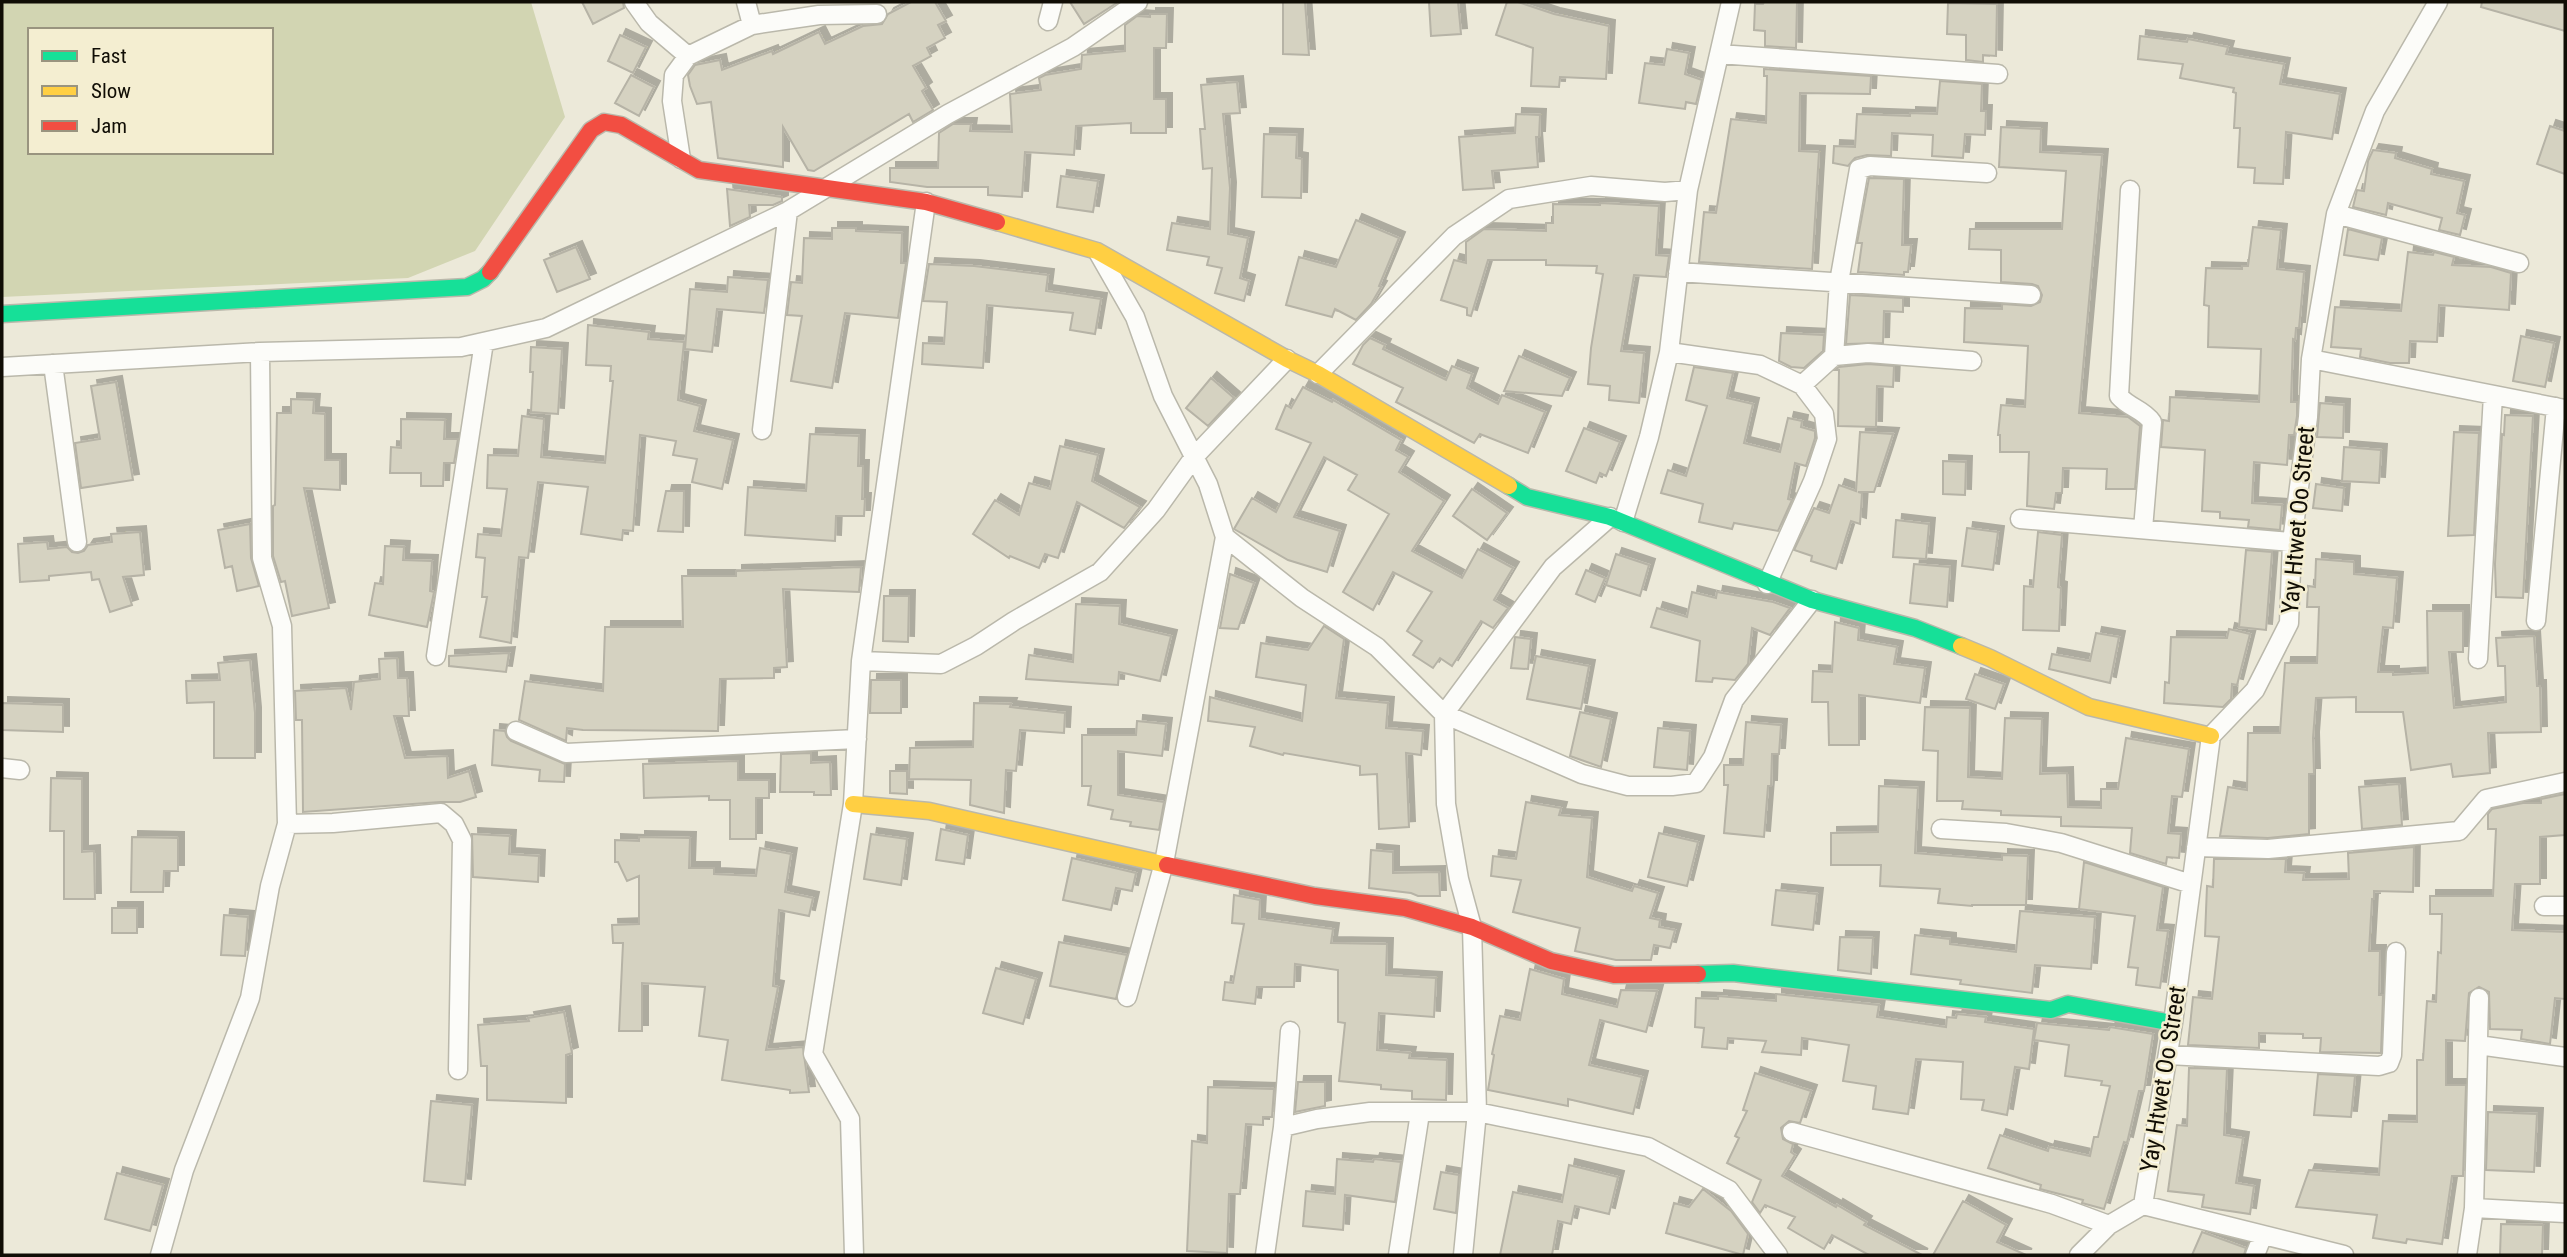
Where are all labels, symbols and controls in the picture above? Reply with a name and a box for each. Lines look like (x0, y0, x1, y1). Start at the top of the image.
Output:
legend (28, 28, 273, 154)
text: Fast (91, 44, 127, 68)
text: Slow (91, 79, 131, 103)
text: Jam (91, 114, 127, 138)
street label: Yay Htwet Oo Street (2276, 425, 2320, 615)
street label: Yay Htwet Oo Street (2134, 984, 2192, 1174)

